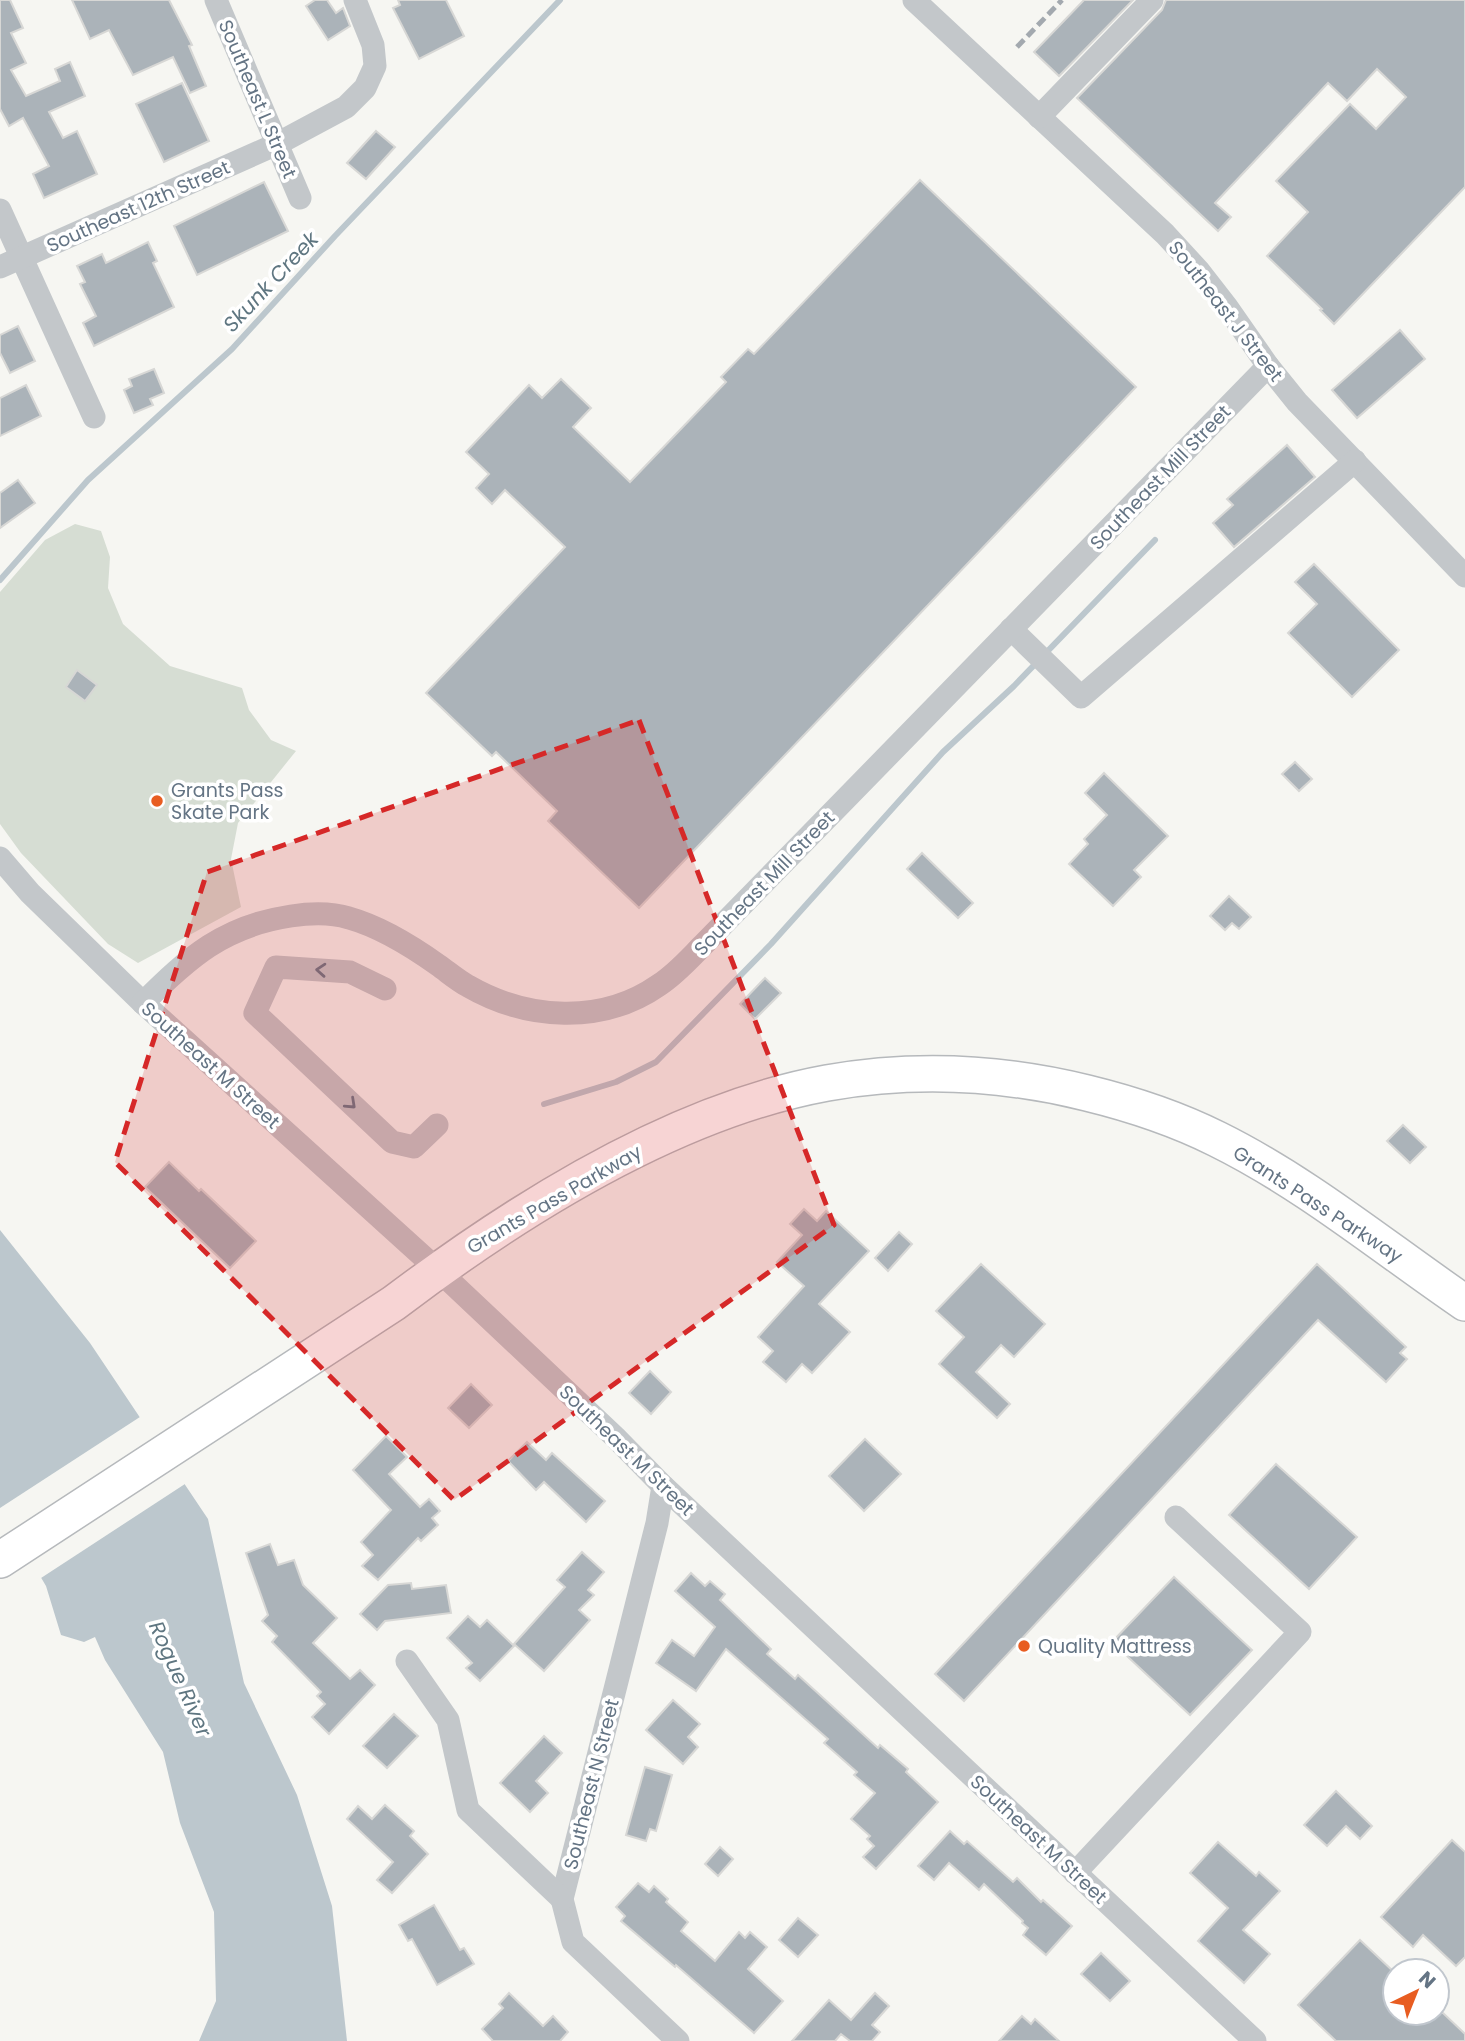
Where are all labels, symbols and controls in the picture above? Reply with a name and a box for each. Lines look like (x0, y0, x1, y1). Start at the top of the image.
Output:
street label: Southeast L Street (212, 16, 303, 183)
street label: Southeast 12th Street (42, 154, 234, 259)
water label: Skunk Creek (216, 224, 326, 338)
street label: Southeast J Street (1162, 235, 1289, 387)
street label: Southeast Mill Street (1084, 399, 1237, 556)
place label: Grants Pass Skate Park (171, 777, 283, 826)
marker: Grants Pass Skate Park (149, 793, 165, 809)
street label: Southeast Mill Street (688, 805, 841, 962)
one-way arrow (315, 963, 326, 978)
street label: Southeast M Street (135, 996, 286, 1135)
one-way arrow (343, 1096, 356, 1108)
street label: Grants Pass Parkway (462, 1138, 647, 1260)
street label: Grants Pass Parkway (1228, 1139, 1408, 1270)
street label: Southeast M Street (553, 1379, 700, 1522)
water label: Rogue River (142, 1616, 219, 1742)
place label: Quality Mattress (1038, 1633, 1192, 1660)
marker: Quality Mattress (1016, 1638, 1032, 1654)
street label: Southeast N Street (557, 1696, 626, 1872)
street label: Southeast M Street (964, 1769, 1113, 1910)
north arrow (1381, 1957, 1451, 2027)
text: N (1413, 1965, 1442, 1995)

